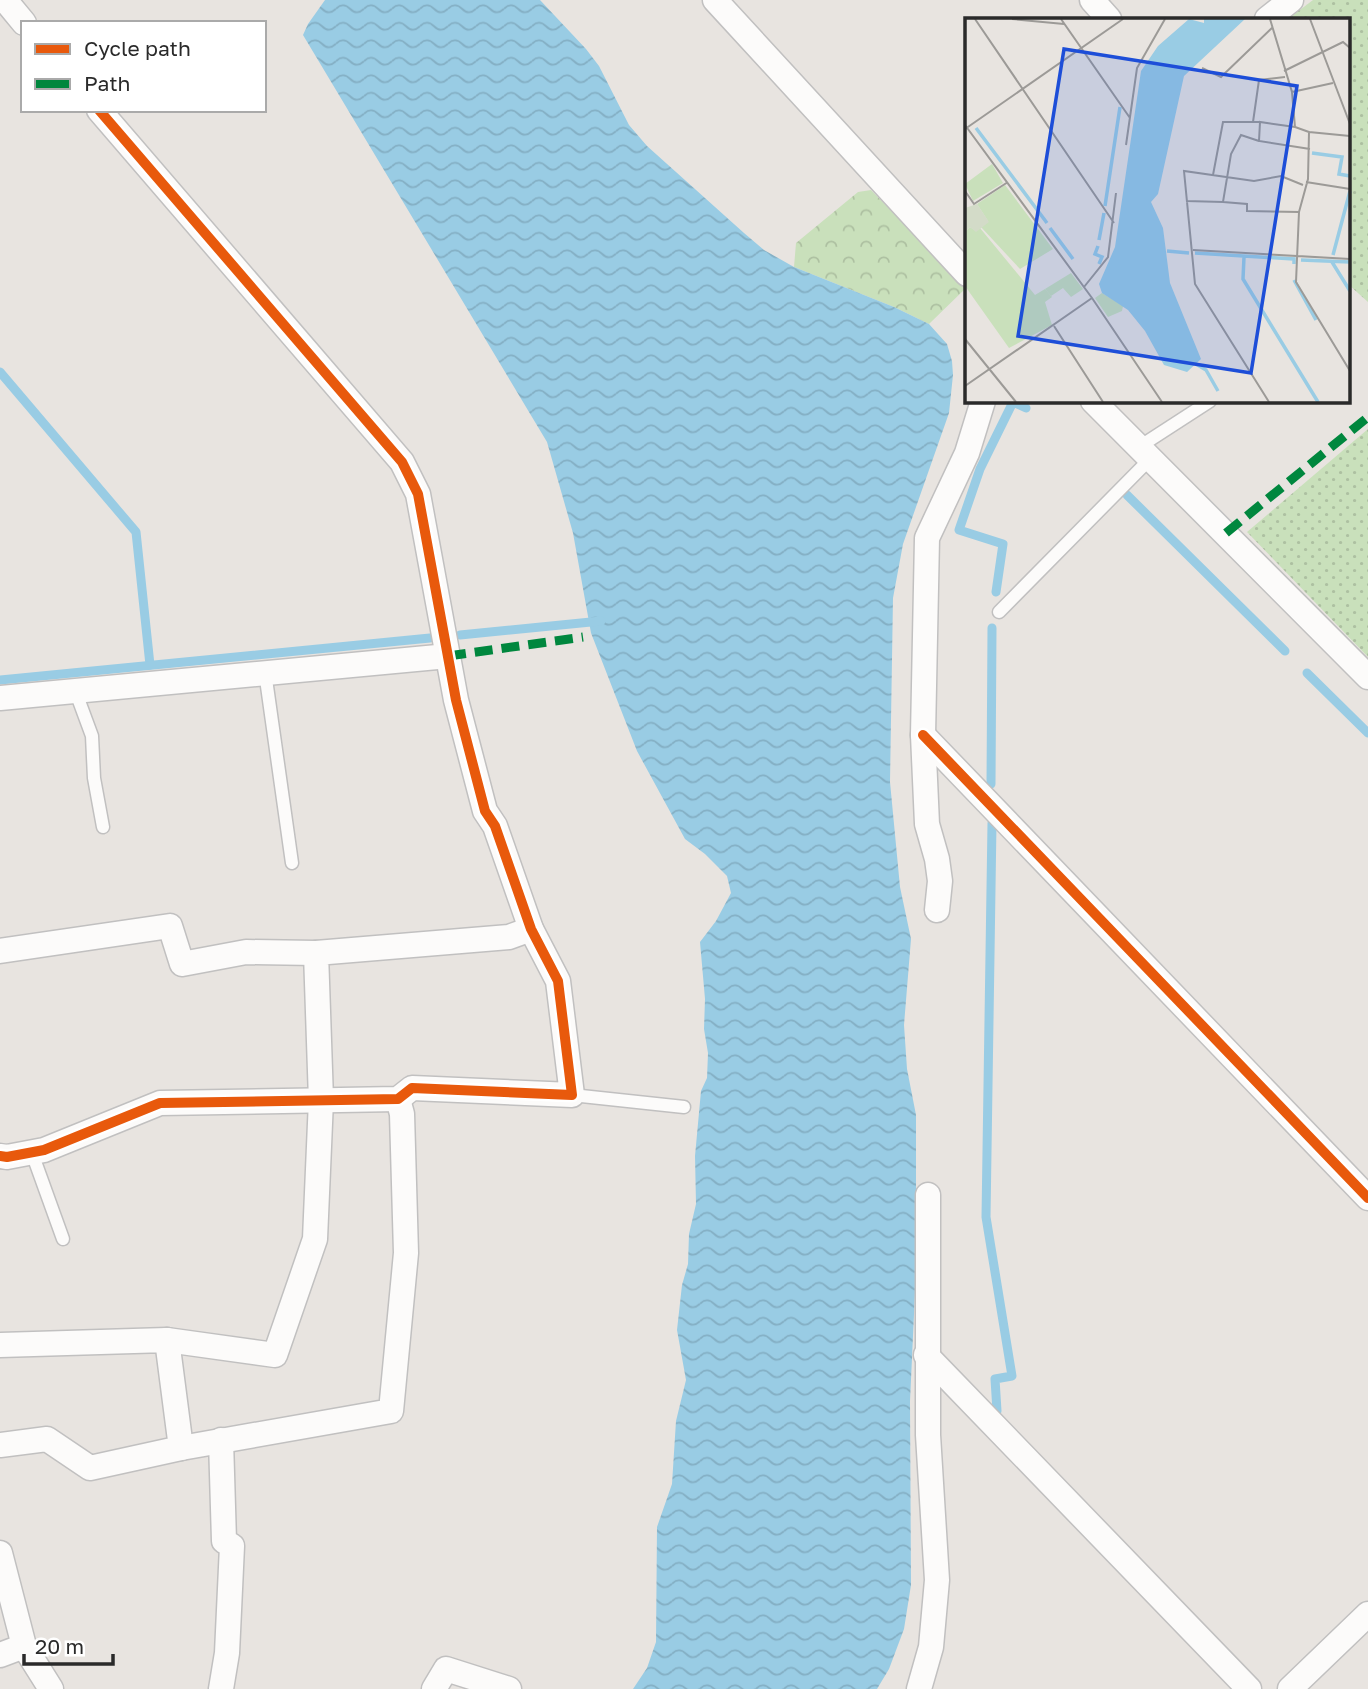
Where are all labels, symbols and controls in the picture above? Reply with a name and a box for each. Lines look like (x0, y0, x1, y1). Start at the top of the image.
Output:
inset map (965, 18, 1350, 402)
legend (21, 21, 266, 112)
text: Cycle path (84, 35, 191, 61)
text: Path (84, 70, 131, 96)
scale bar (24, 1622, 114, 1666)
text: 20 m (35, 1633, 84, 1659)

